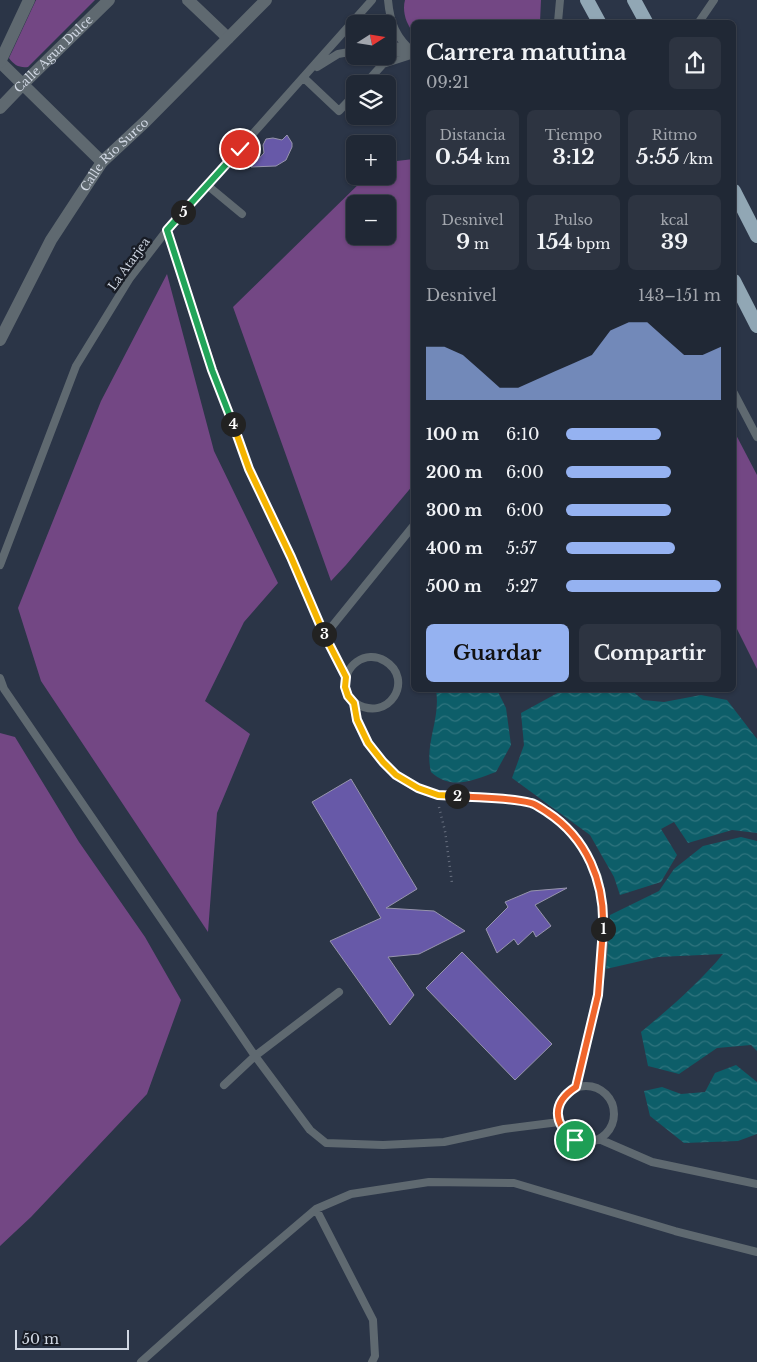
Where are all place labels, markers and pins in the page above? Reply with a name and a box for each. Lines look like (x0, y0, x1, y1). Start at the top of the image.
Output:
pin (219, 128, 261, 170)
pin: 5 (170, 200, 196, 224)
pin: 4 (220, 412, 246, 436)
pin: 3 (312, 622, 336, 646)
pin: 2 (444, 784, 470, 808)
pin: 1 (590, 916, 616, 942)
pin (554, 1119, 596, 1161)

